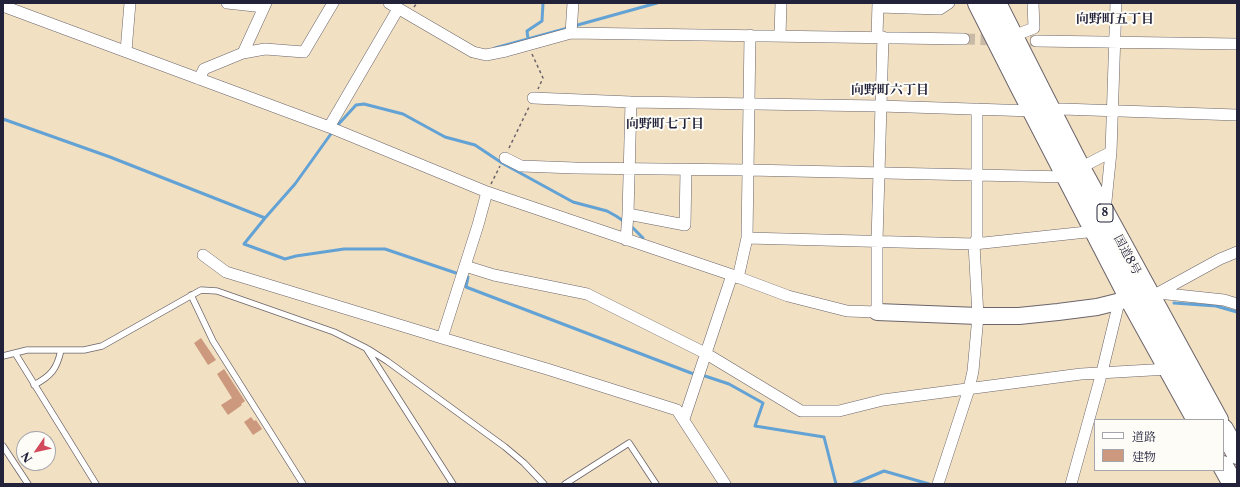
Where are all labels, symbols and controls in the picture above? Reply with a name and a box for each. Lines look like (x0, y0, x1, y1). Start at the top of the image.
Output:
district label: 向野町五丁目 (1076, 11, 1154, 27)
district label: 向野町六丁目 (851, 82, 929, 98)
district label: 向野町七丁目 (626, 116, 704, 132)
road number: 8 (1097, 204, 1113, 222)
street label: 国道8号 (1111, 233, 1143, 277)
legend (1094, 419, 1224, 471)
text: 道路 (1132, 429, 1156, 444)
north arrow (16, 431, 56, 471)
text: N (18, 449, 35, 465)
text: 建物 (1132, 449, 1156, 464)

